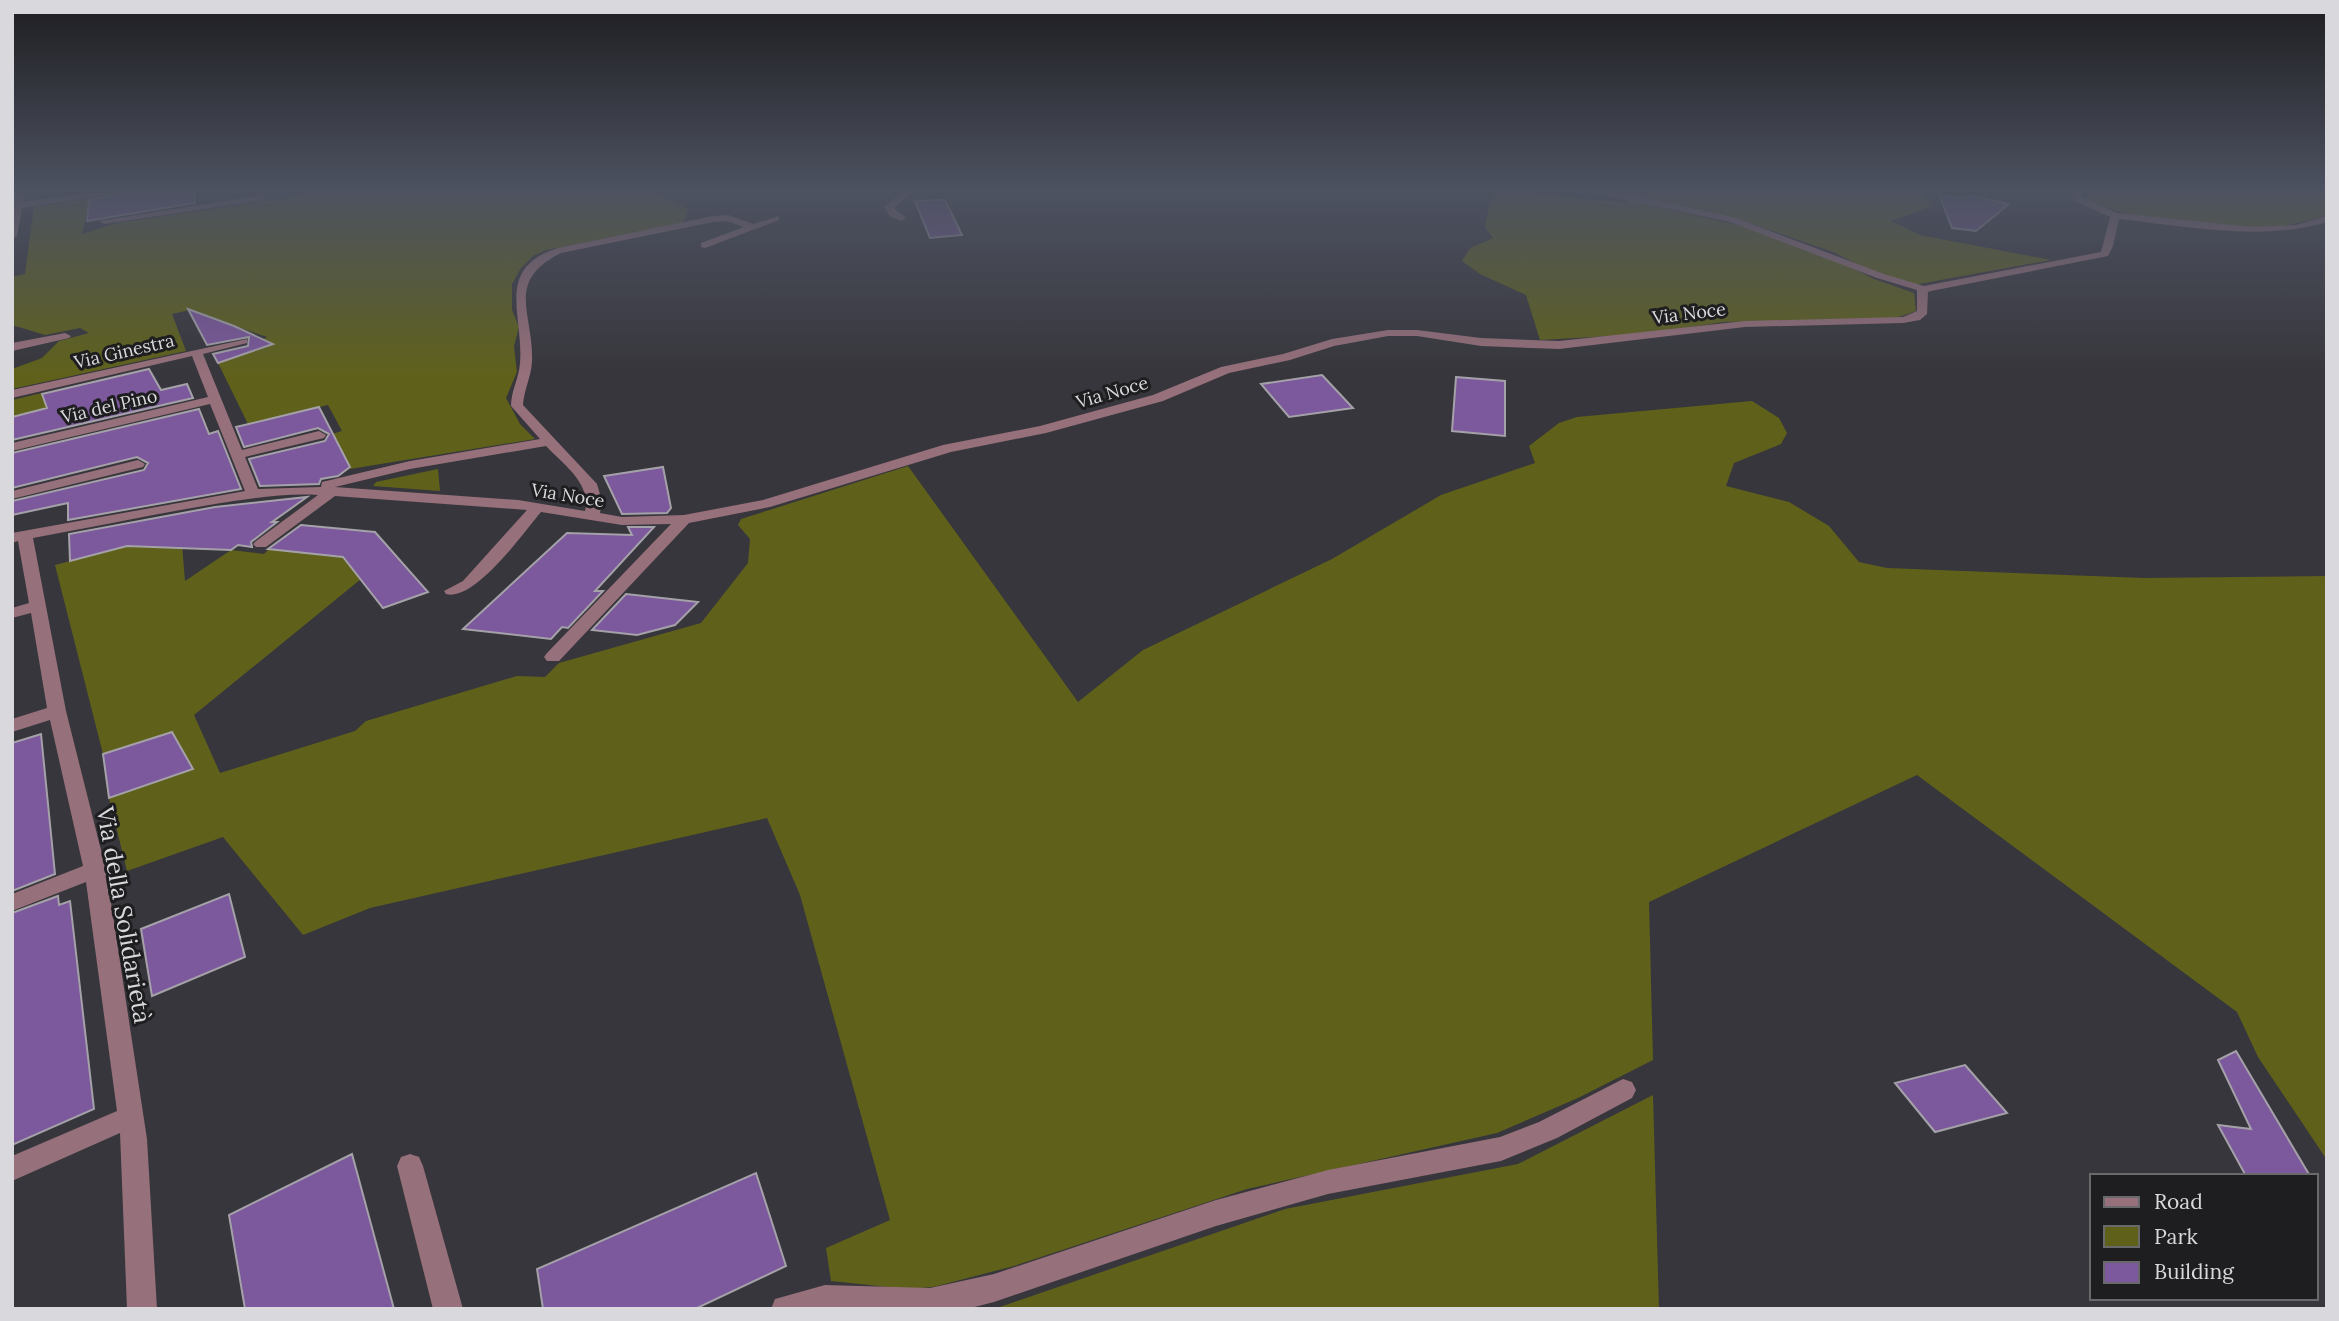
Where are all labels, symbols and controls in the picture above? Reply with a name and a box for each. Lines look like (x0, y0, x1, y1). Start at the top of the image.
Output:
street label: Via Noce (1650, 297, 1727, 329)
street label: Via Ginestra (71, 328, 176, 374)
street label: Via Noce (1072, 371, 1151, 414)
street label: Via del Pino (58, 384, 159, 428)
street label: Via Noce (529, 478, 607, 512)
street label: Via della Solidarietà (90, 803, 158, 1026)
legend (2090, 1174, 2318, 1300)
text: Road (2154, 1188, 2203, 1215)
text: Park (2154, 1223, 2198, 1250)
text: Building (2154, 1258, 2234, 1285)

